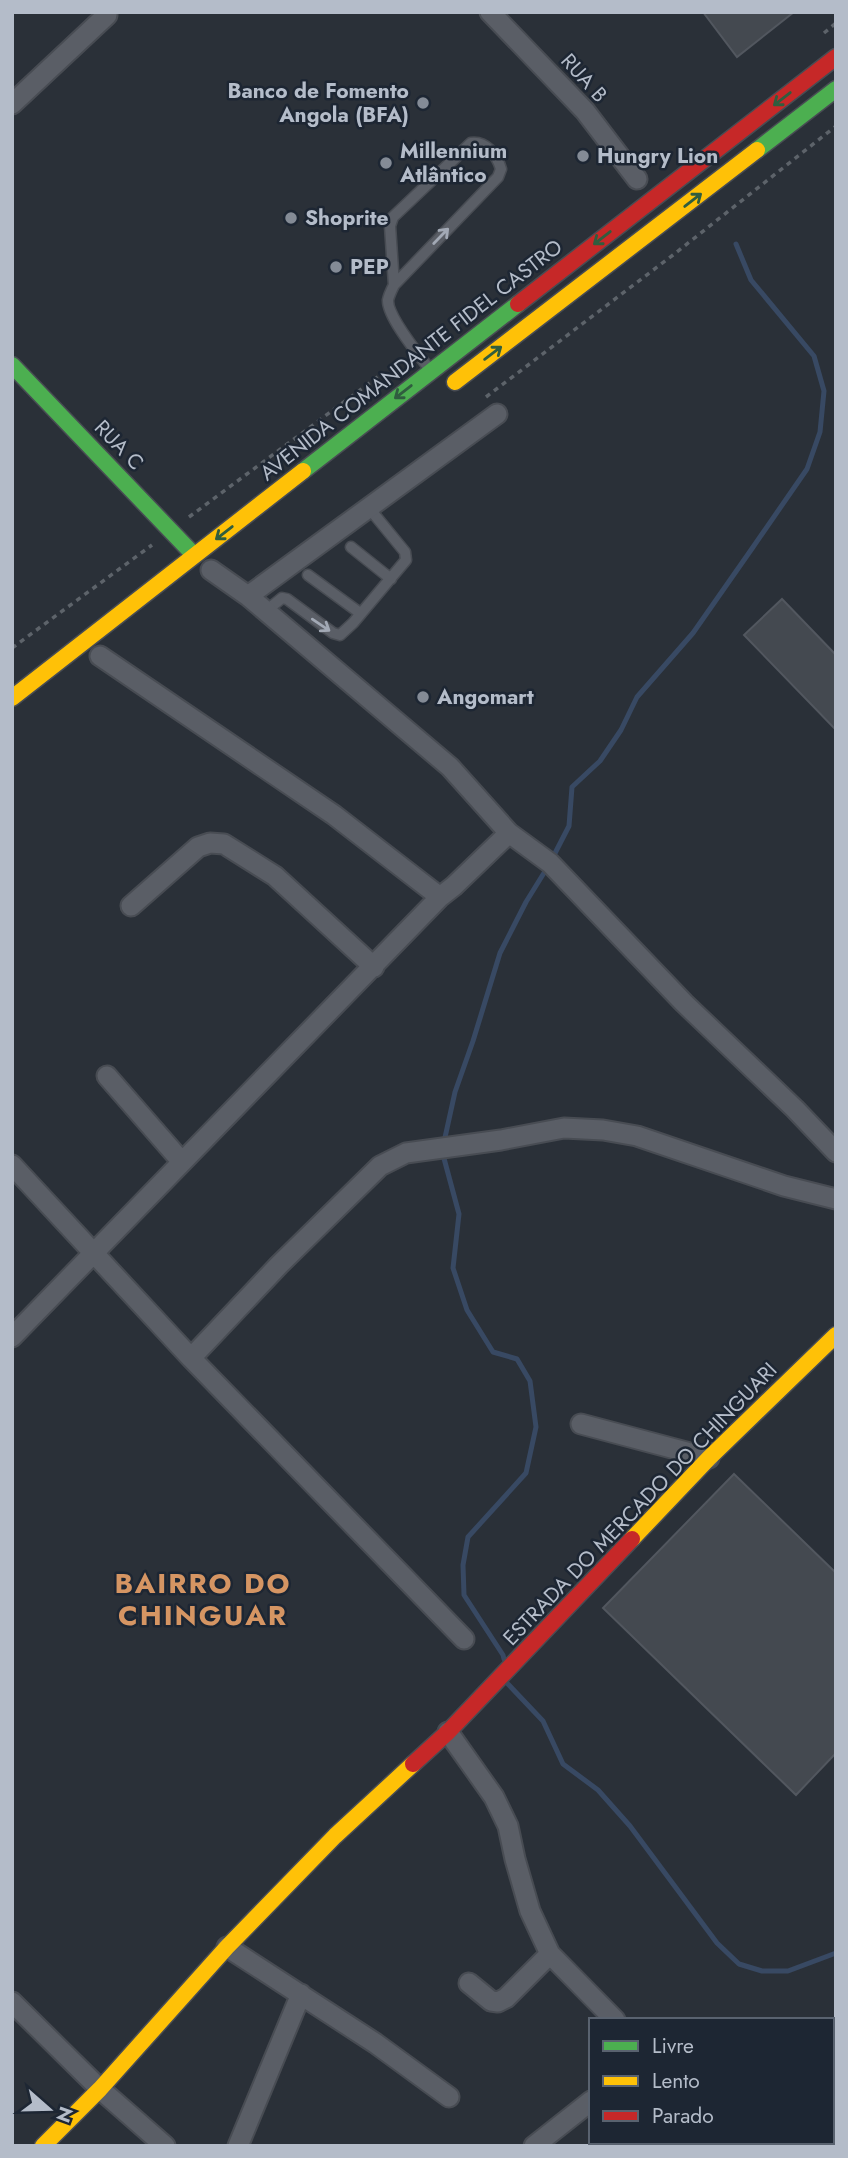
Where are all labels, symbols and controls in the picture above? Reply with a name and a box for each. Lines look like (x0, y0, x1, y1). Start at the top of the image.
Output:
street label: RUA B (554, 47, 614, 109)
place label: Banco de Fomento Angola (BFA) (228, 76, 409, 130)
one-way arrow (773, 91, 791, 106)
marker: Banco de Fomento Angola (BFA) (415, 95, 431, 111)
place label: Millennium Atlântico (399, 136, 507, 190)
place label: Hungry Lion (597, 141, 718, 171)
marker: Hungry Lion (575, 148, 591, 164)
marker: Millennium Atlântico (378, 155, 394, 171)
one-way arrow (683, 192, 701, 207)
place label: Shoprite (305, 203, 389, 233)
marker: Shoprite (283, 210, 299, 226)
one-way arrow (433, 227, 450, 244)
one-way arrow (593, 230, 612, 245)
street label: AVENIDA COMANDANTE FIDEL CASTRO (253, 232, 569, 488)
place label: PEP (350, 252, 389, 282)
marker: PEP (328, 259, 344, 275)
one-way arrow (483, 346, 501, 361)
one-way arrow (394, 385, 412, 400)
street label: RUA C (88, 413, 150, 477)
one-way arrow (215, 526, 234, 541)
one-way arrow (311, 618, 330, 632)
place label: Angomart (436, 682, 534, 712)
marker: Angomart (415, 689, 431, 705)
street label: ESTRADA DO MERCADO DO CHINGUARI (496, 1356, 784, 1652)
district label: BAIRRO DO CHINGUAR (115, 1563, 291, 1636)
legend (589, 2018, 834, 2144)
text: Livre (652, 2031, 694, 2061)
text: Lento (652, 2066, 700, 2096)
north arrow (14, 2074, 84, 2144)
text: Parado (652, 2101, 714, 2131)
text: N (49, 2103, 80, 2126)

